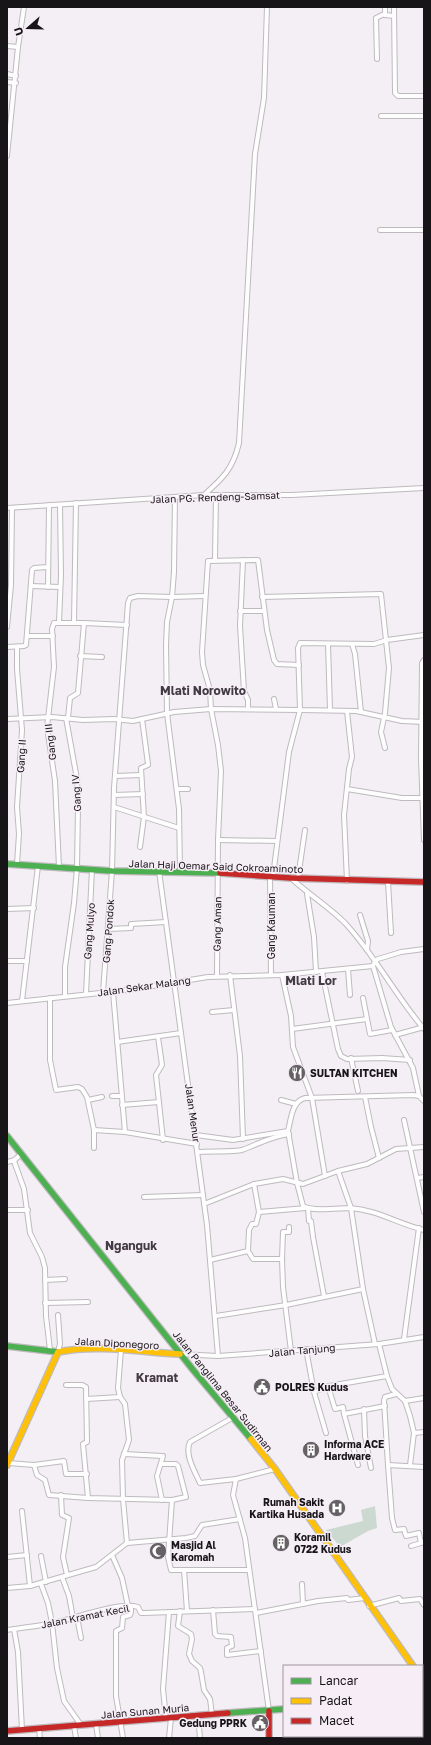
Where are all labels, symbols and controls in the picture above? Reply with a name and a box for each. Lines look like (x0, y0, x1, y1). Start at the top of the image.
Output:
north arrow (8, 8, 48, 48)
text: U (11, 26, 26, 38)
street label: Jalan PG. Rendeng-Samsat (150, 489, 280, 505)
district label: Mlati Norowito (160, 683, 246, 698)
street label: Gang III (42, 723, 58, 761)
street label: Gang II (14, 739, 28, 773)
street label: Gang IV (69, 774, 83, 812)
street label: Jalan Haji Oemar Said Cokroaminoto (128, 857, 304, 875)
street label: Gang Kauman (265, 893, 277, 959)
street label: Gang Aman (211, 896, 223, 952)
street label: Gang Pondok (100, 898, 116, 963)
street label: Gang Mulyo (81, 902, 97, 960)
district label: Mlati Lor (285, 973, 337, 988)
street label: Jalan Sekar Malang (97, 974, 191, 998)
restaurant icon: SULTAN KITCHEN (287, 1063, 307, 1083)
place label: SULTAN KITCHEN (310, 1067, 398, 1079)
street label: Jalan Menur (183, 1083, 203, 1143)
district label: Nganguk (105, 1238, 157, 1253)
street label: Jalan Panglima Besar Sudirman (171, 1328, 275, 1454)
street label: Jalan Diponegoro (75, 1335, 159, 1351)
street label: Jalan Tanjung (268, 1341, 336, 1359)
district label: Kramat (136, 1370, 178, 1385)
public building icon: POLRES Kudus (252, 1377, 272, 1397)
place label: POLRES Kudus (275, 1381, 349, 1393)
place label: Informa ACE Hardware (324, 1438, 384, 1462)
building icon: Informa ACE Hardware (301, 1440, 321, 1460)
place label: Rumah Sakit Kartika Husada (249, 1496, 324, 1520)
hospital icon: Rumah Sakit Kartika Husada (327, 1498, 347, 1518)
place label: Koramil 0722 Kudus (294, 1531, 352, 1555)
building icon: Koramil 0722 Kudus (271, 1533, 291, 1553)
place label: Masjid Al Karomah (171, 1539, 216, 1563)
mosque icon: Masjid Al Karomah (148, 1541, 168, 1561)
street label: Jalan Kramat Kecil (40, 1602, 130, 1630)
legend (283, 1665, 423, 1737)
text: Lancar (319, 1673, 358, 1688)
text: Padat (319, 1693, 353, 1708)
street label: Jalan Sunan Muria (100, 1701, 190, 1721)
public building icon: Gedung PPRK (250, 1713, 270, 1733)
text: Macet (319, 1713, 355, 1728)
place label: Gedung PPRK (179, 1717, 248, 1729)

